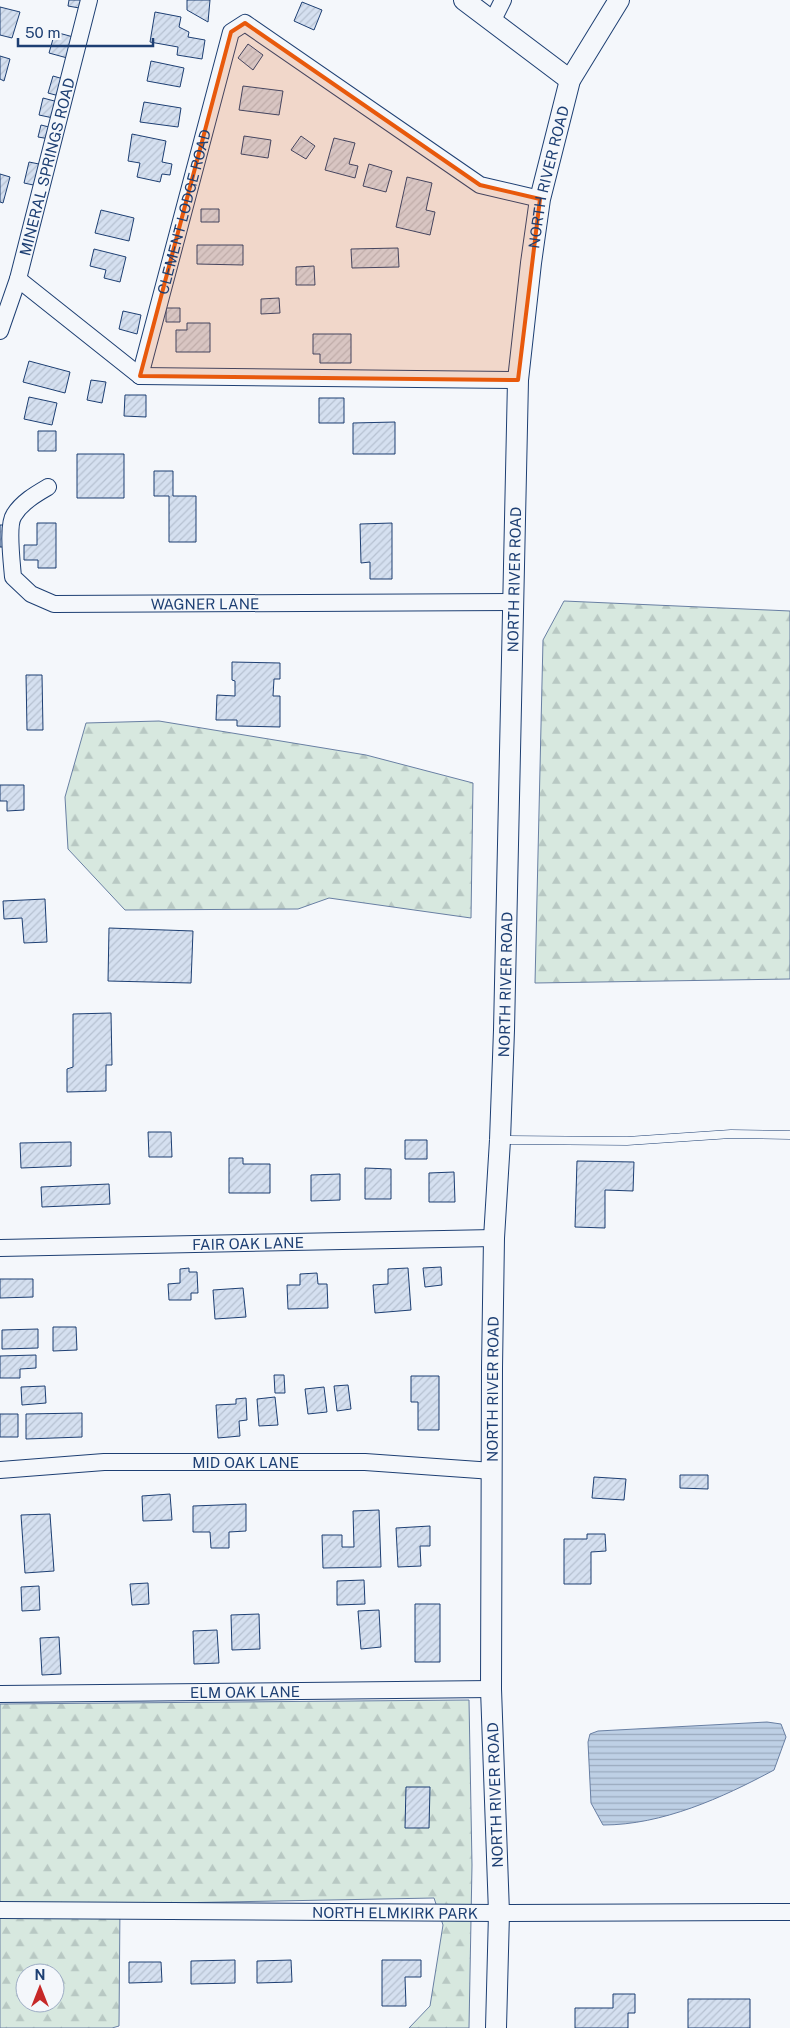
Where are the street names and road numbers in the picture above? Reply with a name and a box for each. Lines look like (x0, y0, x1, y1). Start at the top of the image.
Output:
street label: MINERAL SPRINGS ROAD (16, 76, 77, 257)
street label: NORTH RIVER ROAD (525, 104, 572, 249)
street label: CLEMENT LODGE ROAD (153, 127, 213, 296)
street label: NORTH RIVER ROAD (504, 507, 524, 653)
street label: WAGNER LANE (151, 595, 259, 612)
street label: NORTH RIVER ROAD (495, 911, 515, 1058)
street label: FAIR OAK LANE (192, 1233, 304, 1253)
street label: NORTH RIVER ROAD (483, 1316, 501, 1462)
street label: MID OAK LANE (192, 1454, 299, 1471)
street label: ELM OAK LANE (190, 1682, 300, 1701)
street label: NORTH RIVER ROAD (484, 1722, 506, 1868)
street label: NORTH ELMKIRK PARK (312, 1903, 478, 1921)

